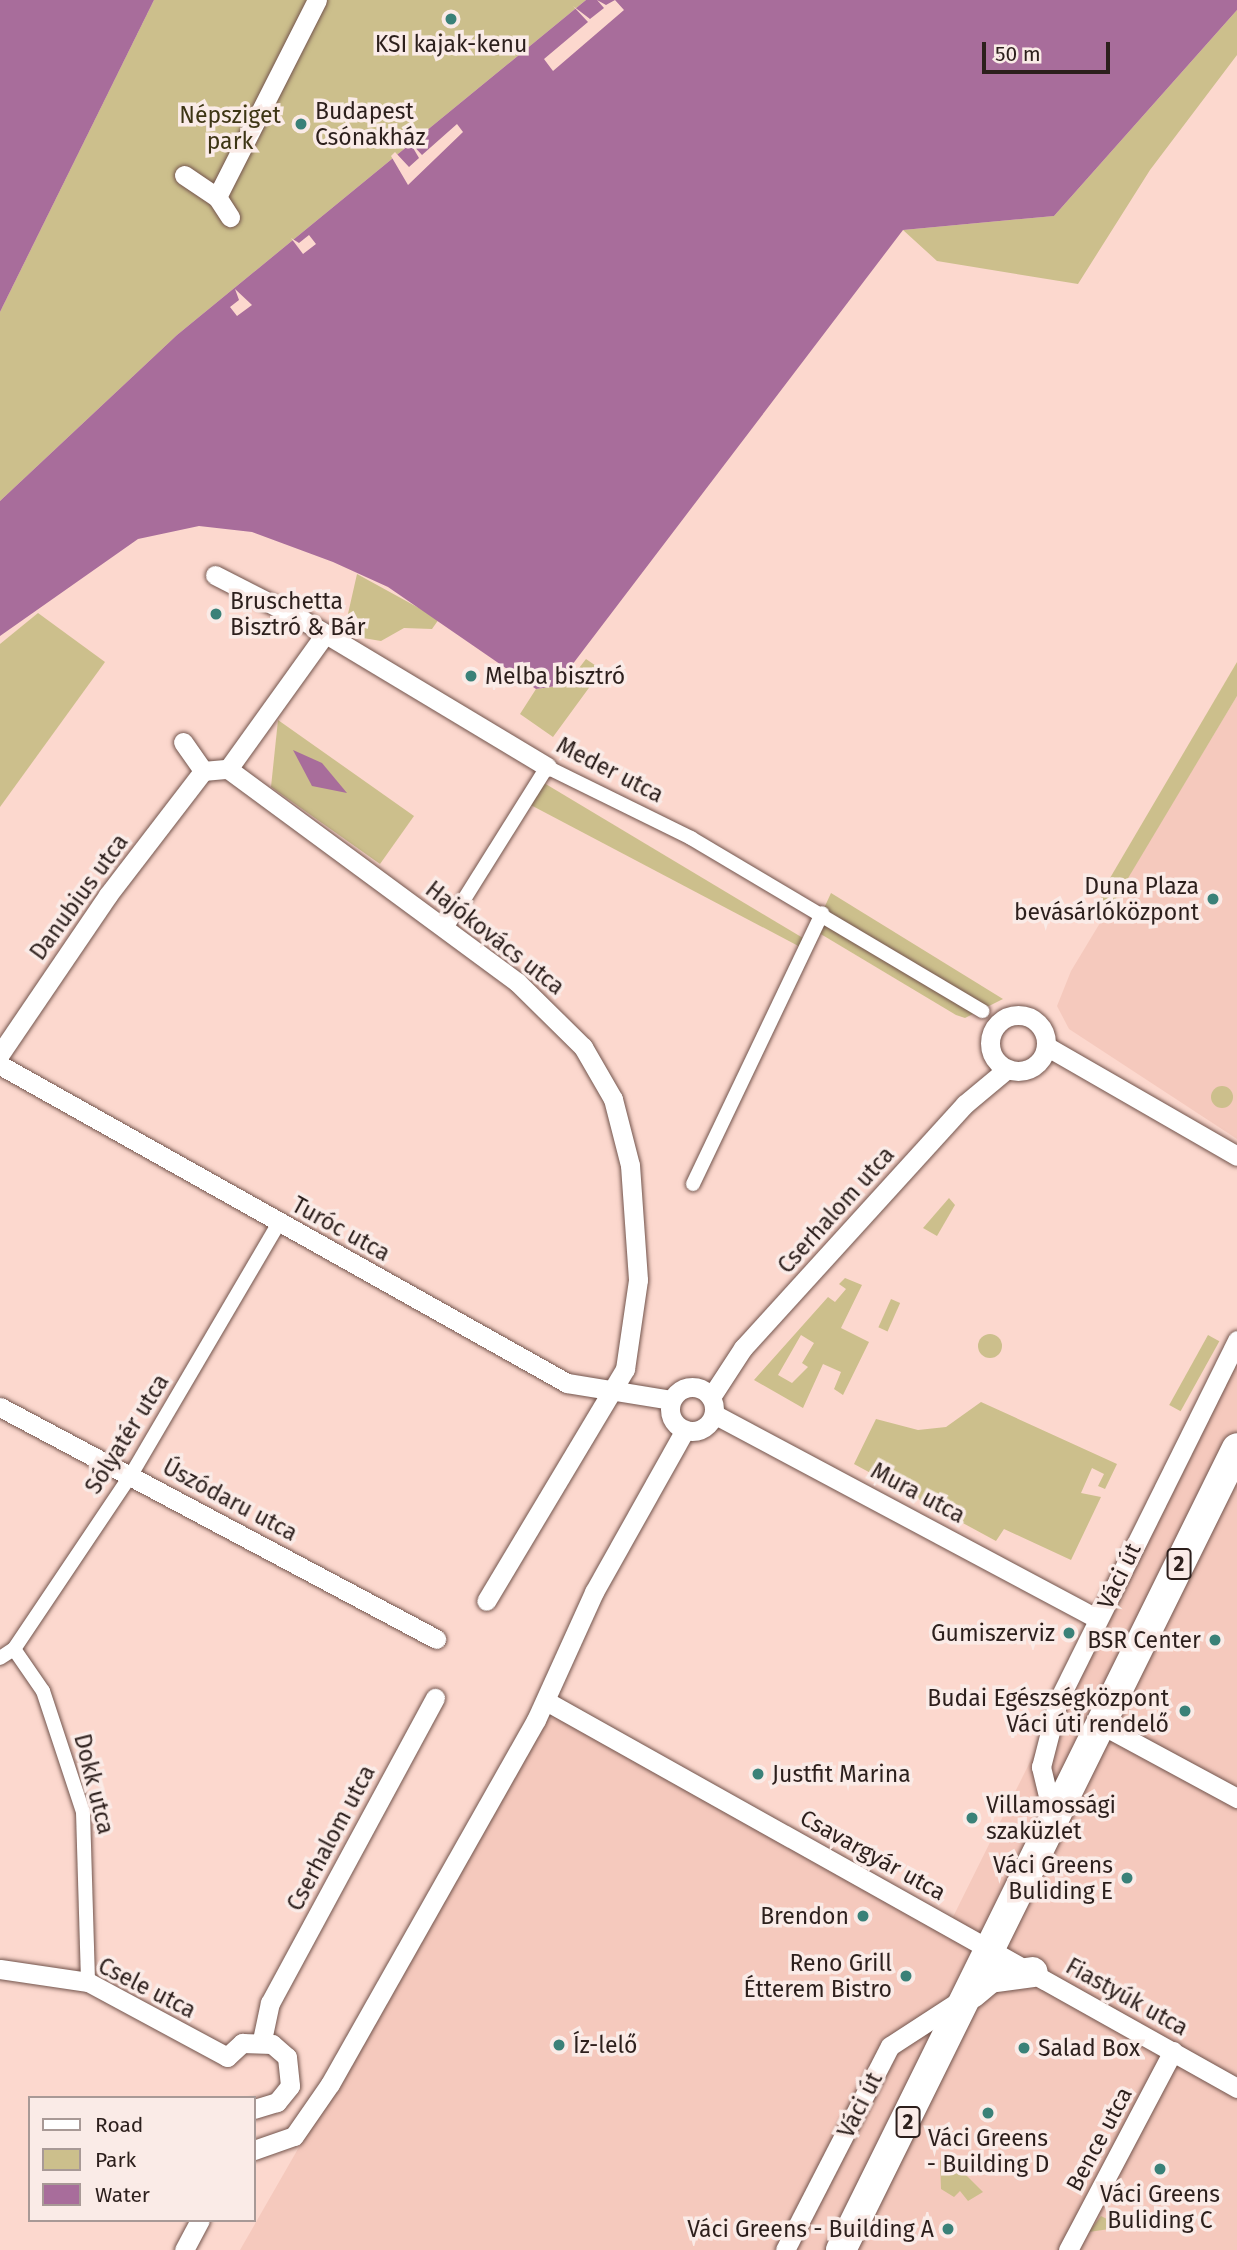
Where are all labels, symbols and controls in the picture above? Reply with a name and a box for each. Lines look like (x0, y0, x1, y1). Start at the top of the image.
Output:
marker: KSI kajak-kenu (443, 11, 459, 27)
scale bar (985, 28, 1113, 72)
place label: KSI kajak-kenu (375, 30, 527, 58)
text: 50 m (995, 41, 1041, 67)
place label: Budapest Csónakház (315, 97, 426, 151)
park label: Népsziget park (179, 101, 281, 155)
marker: Budapest Csónakház (293, 116, 309, 132)
place label: Bruschetta Bisztró & Bár (230, 587, 366, 641)
marker: Bruschetta Bisztró & Bár (208, 606, 224, 622)
place label: Melba bisztró (485, 662, 625, 690)
marker: Melba bisztró (463, 668, 479, 684)
street label: Meder utca (552, 731, 668, 809)
street label: Danubius utca (24, 829, 134, 965)
place label: Duna Plaza bevásárlóközpont (1014, 872, 1199, 926)
street label: Hajókovács utca (420, 875, 570, 1001)
marker: Duna Plaza bevásárlóközpont (1205, 891, 1221, 907)
street label: Cserhalom utca (772, 1141, 900, 1279)
street label: Turóc utca (287, 1191, 395, 1267)
street label: Sólyatér utca (79, 1369, 175, 1499)
street label: Úszódaru utca (158, 1453, 302, 1547)
street label: Mura utca (866, 1457, 970, 1529)
street label: Váci út (1091, 1539, 1147, 1613)
road number: 2 (1165, 1546, 1193, 1582)
place label: Gumiszerviz (931, 1619, 1055, 1647)
marker: Gumiszerviz (1061, 1625, 1077, 1641)
place label: BSR Center (1087, 1626, 1201, 1654)
marker: BSR Center (1207, 1632, 1223, 1648)
place label: Budai Egészségközpont Váci úti rendelő (927, 1684, 1169, 1738)
marker: Budai Egészségközpont Váci úti rendelő (1175, 1701, 1195, 1721)
street label: Dokk utca (68, 1731, 120, 1837)
street label: Cserhalom utca (281, 1760, 381, 1916)
place label: Justfit Marina (772, 1760, 911, 1788)
marker: Justfit Marina (750, 1766, 766, 1782)
place label: Villamossági szaküzlet (986, 1791, 1116, 1845)
street label: Csavargyár utca (795, 1804, 951, 1906)
marker: Villamossági szaküzlet (964, 1810, 980, 1826)
place label: Váci Greens Buliding E (993, 1851, 1113, 1905)
marker: Váci Greens Buliding E (1119, 1870, 1135, 1886)
place label: Brendon (760, 1902, 849, 1930)
marker: Brendon (855, 1908, 871, 1924)
place label: Reno Grill Étterem Bistro (744, 1949, 892, 2003)
street label: Csele utca (94, 1952, 200, 2024)
street label: Fiastyúk utca (1061, 1952, 1193, 2042)
marker: Reno Grill Étterem Bistro (898, 1968, 914, 1984)
place label: Íz-lelő (573, 2031, 638, 2059)
place label: Salad Box (1038, 2034, 1140, 2062)
marker: Íz-lelő (551, 2037, 567, 2053)
marker: Salad Box (1016, 2040, 1032, 2056)
street label: Váci út (832, 2068, 888, 2142)
street label: Bence utca (1060, 2082, 1138, 2196)
legend (28, 2096, 256, 2222)
road number: 2 (894, 2104, 922, 2140)
marker: Váci Greens - Building D (980, 2105, 996, 2121)
text: Road (95, 2112, 143, 2138)
place label: Váci Greens - Building D (927, 2124, 1049, 2178)
text: Park (95, 2147, 136, 2173)
marker: Váci Greens Buliding C (1152, 2161, 1168, 2177)
place label: Váci Greens Buliding C (1100, 2180, 1220, 2234)
text: Water (95, 2182, 150, 2208)
place label: Váci Greens - Building A (687, 2215, 934, 2243)
marker: Váci Greens - Building A (940, 2221, 956, 2237)

